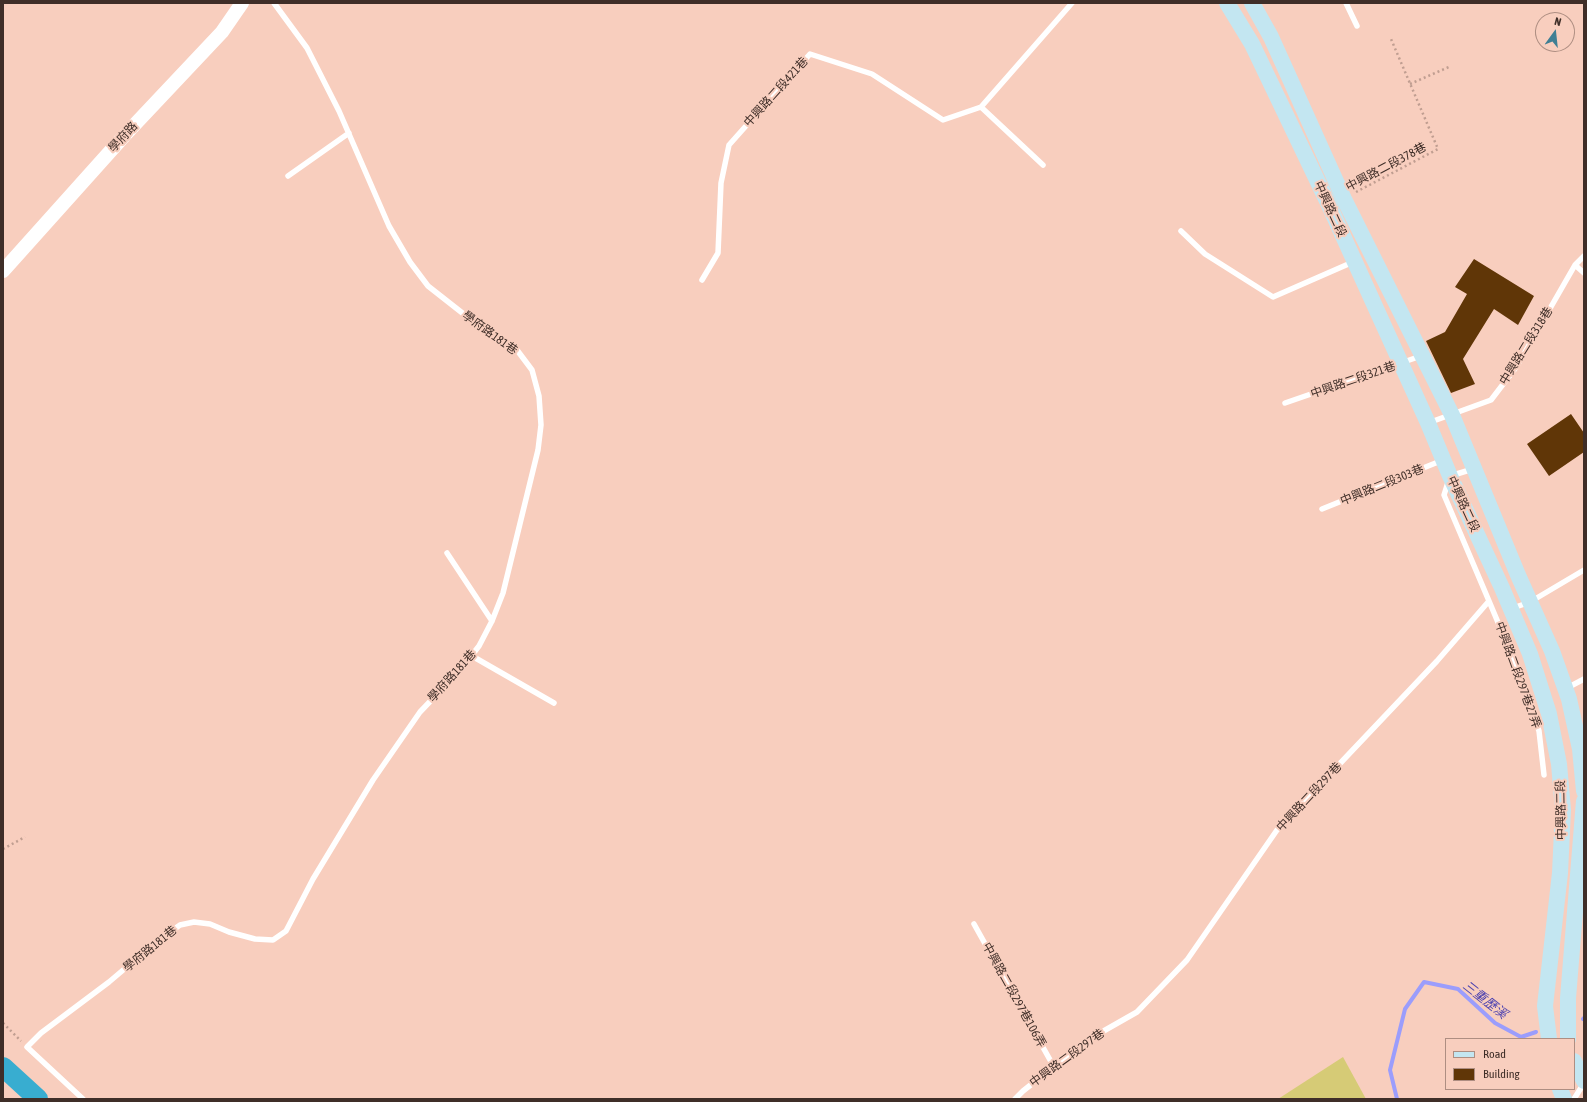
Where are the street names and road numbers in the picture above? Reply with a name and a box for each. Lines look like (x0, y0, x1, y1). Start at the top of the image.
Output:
street label: 中興路二段421巷 (741, 54, 811, 130)
street label: 學府路 (105, 119, 141, 155)
street label: 中興路二段378巷 (1343, 140, 1429, 194)
street label: 中興路二段 (1311, 179, 1349, 239)
street label: 中興路二段318巷 (1496, 304, 1556, 388)
street label: 學府路181巷 (460, 308, 520, 358)
street label: 中興路二段321巷 (1309, 359, 1397, 401)
street label: 中興路二段303巷 (1338, 462, 1426, 508)
street label: 中興路二段 (1444, 474, 1482, 534)
street label: 中興路二段297巷27弄 (1492, 620, 1544, 730)
street label: 學府路181巷 (425, 647, 479, 705)
street label: 中興路二段297巷 (1273, 760, 1345, 834)
street label: 中興路二段 (1553, 780, 1569, 840)
street label: 學府路181巷 (120, 923, 180, 975)
street label: 中興路二段297巷106弄 (979, 940, 1049, 1050)
street label: 中興路二段297巷 (1027, 1026, 1107, 1090)

